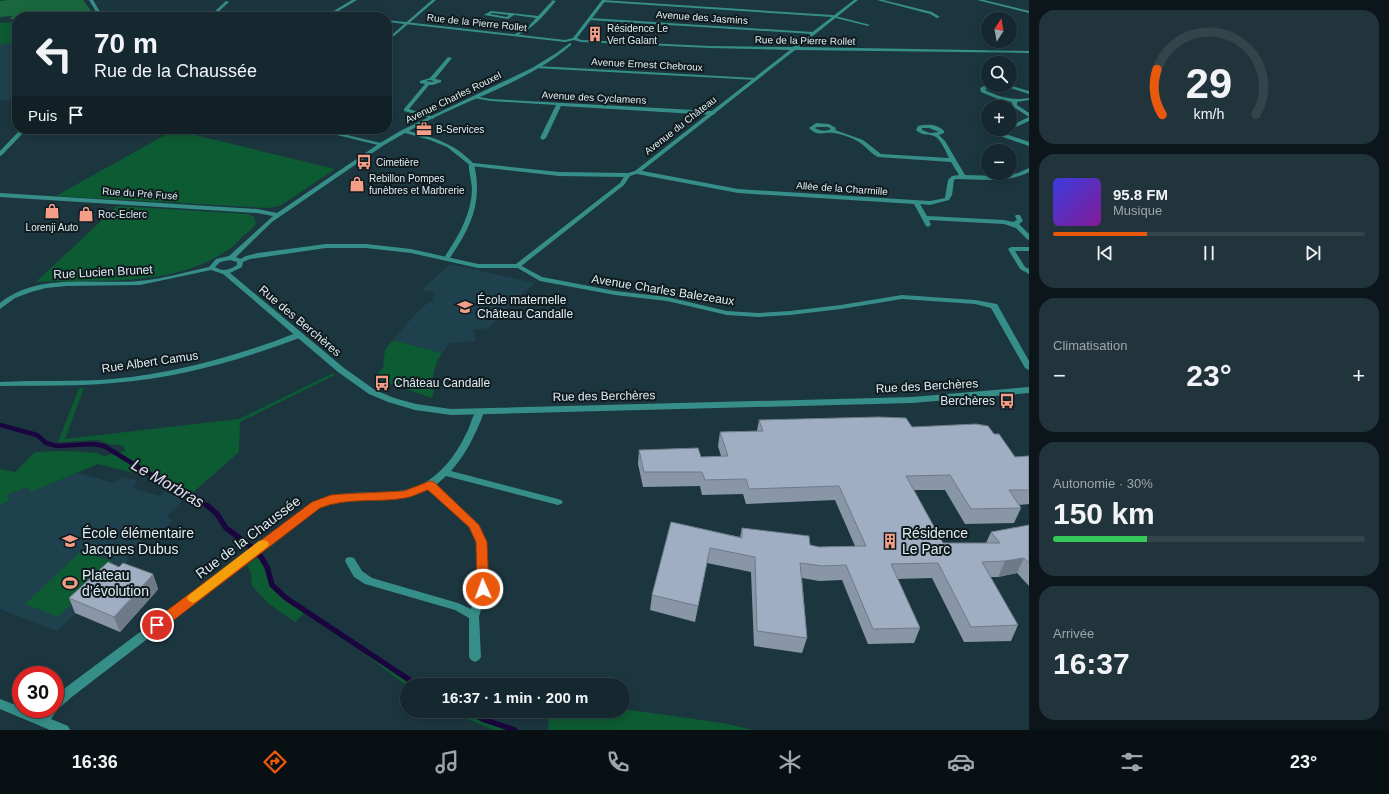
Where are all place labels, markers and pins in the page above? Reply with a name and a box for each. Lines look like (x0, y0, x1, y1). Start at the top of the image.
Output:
place label: Résidence Le Vert Galant (607, 23, 669, 46)
building icon: Résidence Le Vert Galant (586, 25, 604, 43)
office icon: B-Services (415, 120, 433, 138)
place label: B-Services (436, 124, 484, 135)
bus stop icon: Cimetière (355, 153, 373, 171)
place label: Cimetière (376, 157, 419, 168)
place label: Rebillon Pompes funèbres et Marbrerie (369, 173, 465, 196)
shop icon: Rebillon Pompes funèbres et Marbrerie (348, 175, 366, 193)
shop icon: Lorenji Auto (43, 202, 61, 220)
shop icon: Roc-Eclerc (77, 205, 95, 223)
place label: Roc-Eclerc (98, 209, 147, 220)
place label: Lorenji Auto (26, 222, 79, 233)
place label: École maternelle Château Candalle (477, 292, 573, 321)
school or university icon: École maternelle Château Candalle (456, 298, 474, 316)
bus stop icon: Château Candalle (373, 374, 391, 392)
place label: Château Candalle (394, 376, 490, 390)
bus stop icon: Berchères (998, 392, 1016, 410)
place label: Berchères (940, 394, 995, 408)
place label: École élémentaire Jacques Dubus (82, 525, 194, 557)
place label: Résidence Le Parc (902, 525, 968, 557)
school or university icon: École élémentaire Jacques Dubus (61, 532, 79, 550)
building icon: Résidence Le Parc (881, 532, 899, 550)
place label: Plateau d’évolution (82, 567, 149, 599)
sports icon: Plateau d’évolution (61, 574, 79, 592)
pin (140, 608, 174, 642)

